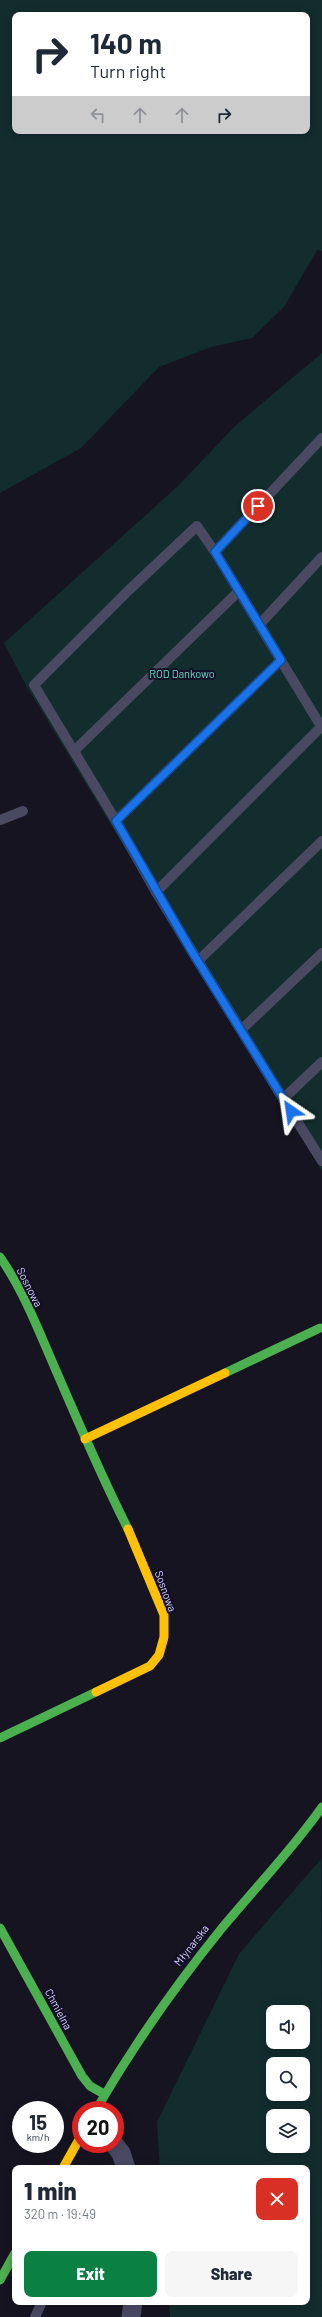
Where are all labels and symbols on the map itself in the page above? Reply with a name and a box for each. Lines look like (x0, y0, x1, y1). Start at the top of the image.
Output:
pin (241, 489, 275, 523)
park label: ROD Dankowo (149, 667, 215, 680)
position arrow (270, 1090, 312, 1132)
street label: Sosnowa (14, 1265, 46, 1309)
street label: Sosnowa (153, 1569, 179, 1613)
street label: Młynarska (171, 1922, 211, 1968)
street label: Chmielna (43, 1986, 75, 2032)
speed limit sign: 20 (72, 2101, 124, 2153)

